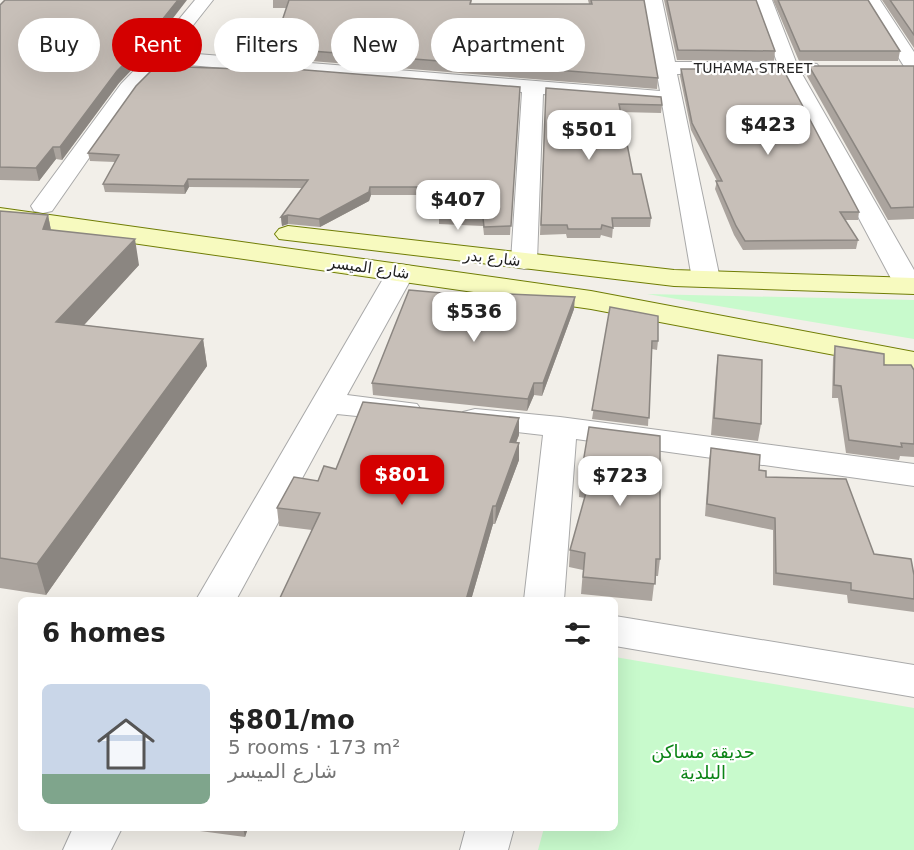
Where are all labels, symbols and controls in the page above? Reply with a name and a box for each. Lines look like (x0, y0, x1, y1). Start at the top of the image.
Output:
chip: Buy (18, 18, 100, 72)
chip: Rent (112, 18, 202, 72)
chip: Filters (214, 18, 319, 72)
chip: New (331, 18, 419, 72)
chip: Apartment (431, 18, 585, 72)
street label: TUHAMA STREET (693, 60, 813, 76)
pin: $423 (732, 105, 804, 156)
pin: $501 (553, 110, 625, 161)
text: $423 (740, 112, 796, 136)
text: $501 (561, 117, 617, 141)
pin: $407 (422, 180, 494, 231)
text: $407 (430, 187, 486, 211)
street label: شارع بدر (462, 246, 521, 270)
street label: شارع الميسر (326, 253, 411, 283)
pin: $536 (438, 292, 510, 343)
text: $536 (446, 299, 502, 323)
pin: $801 (366, 455, 438, 506)
pin: $723 (584, 456, 656, 507)
text: $801 (374, 462, 430, 486)
text: $723 (592, 463, 648, 487)
icon: filters (561, 617, 594, 650)
text: 6 homes (42, 618, 166, 648)
text: $801/mo (228, 705, 355, 735)
icon: home (90, 708, 162, 780)
text: 5 rooms · 173 m² (228, 735, 400, 759)
park label: حديقة مساكن البلدية (651, 741, 755, 783)
text: شارع الميسر (228, 759, 337, 783)

